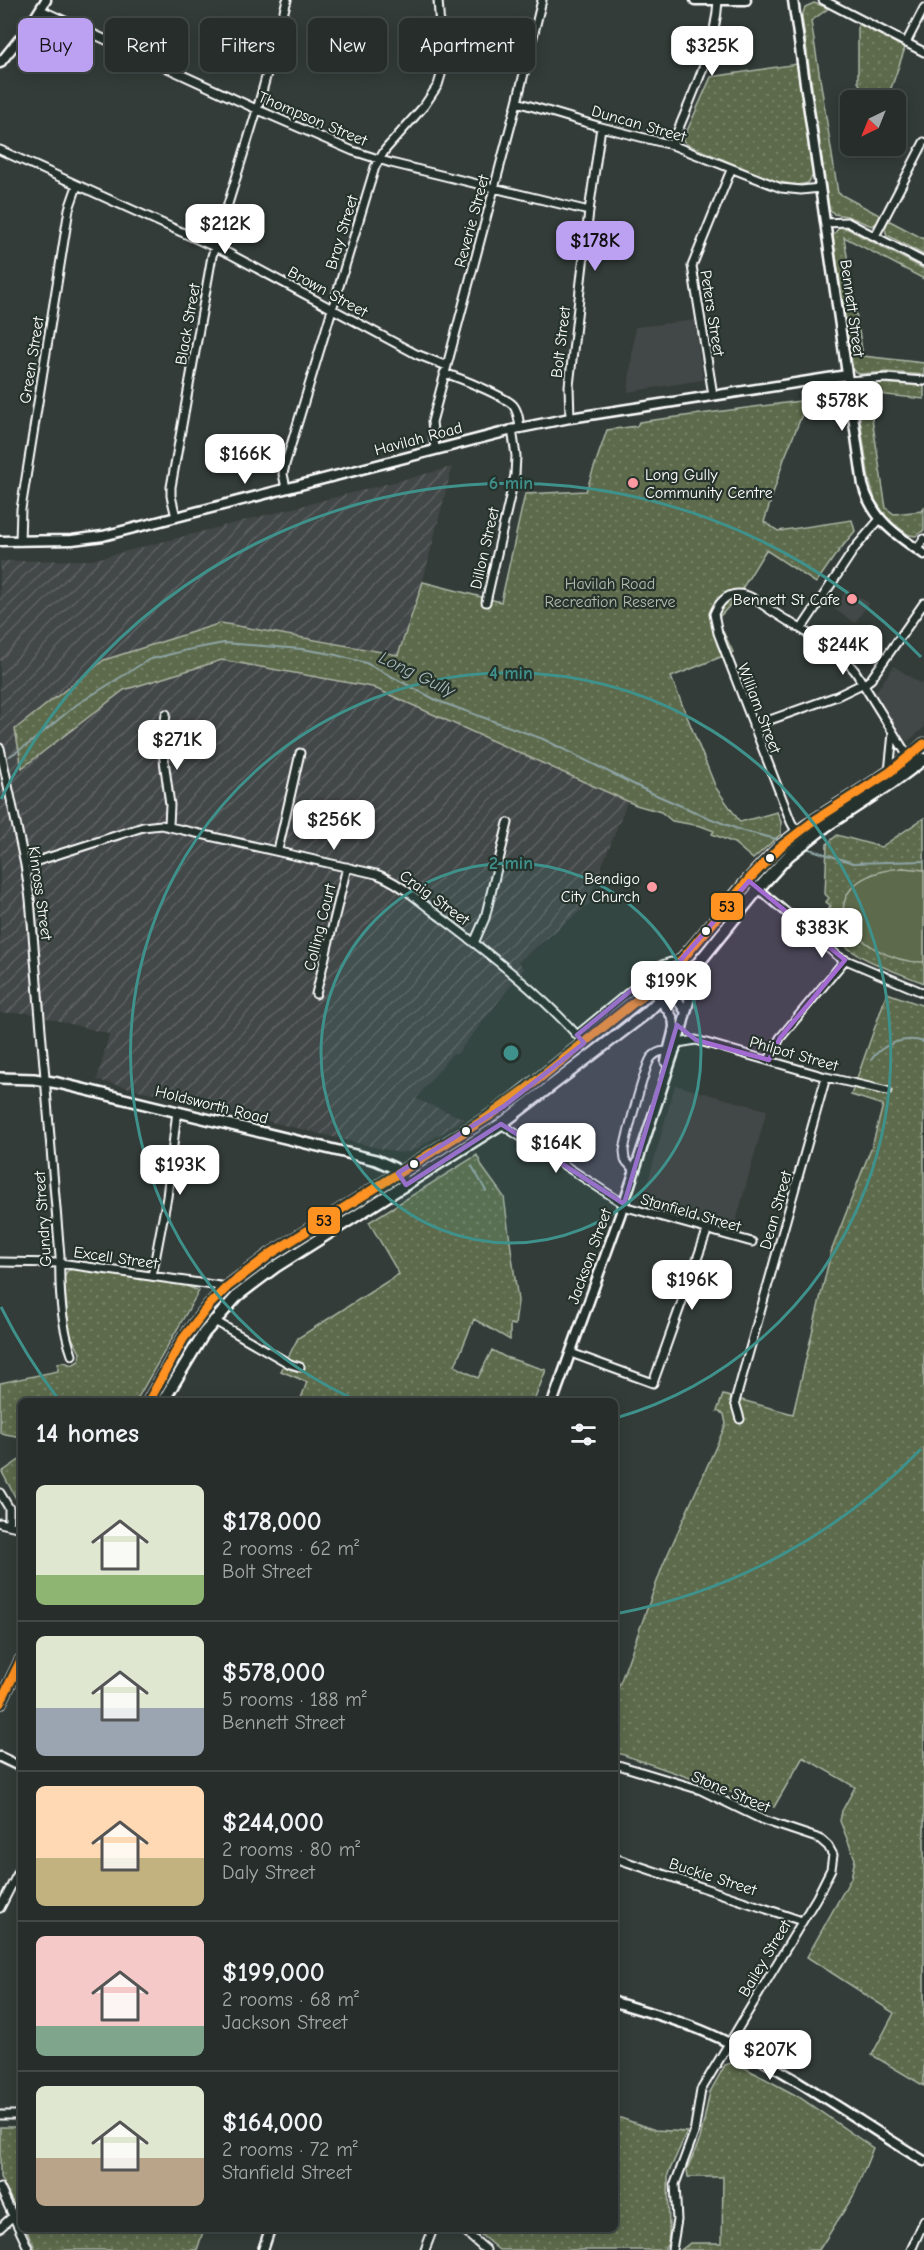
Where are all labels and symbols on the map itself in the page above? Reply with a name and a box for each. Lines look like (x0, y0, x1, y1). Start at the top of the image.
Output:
pin: $325K (670, 26, 754, 77)
street label: Thompson Street (256, 88, 370, 150)
north arrow (840, 90, 906, 156)
street label: Duncan Street (589, 102, 688, 146)
street label: Reverie Street (451, 173, 493, 270)
street label: Bray Street (322, 193, 362, 272)
pin: $212K (183, 204, 267, 255)
pin: $178K (553, 221, 637, 272)
street label: Bennett Street (836, 258, 868, 358)
street label: Brown Street (285, 263, 371, 321)
street label: Peters Street (696, 269, 728, 358)
street label: Black Street (172, 282, 204, 366)
street label: Bolt Street (548, 305, 574, 379)
street label: Green Street (16, 315, 48, 405)
pin: $578K (800, 381, 884, 432)
street label: Havilah Road (372, 419, 464, 459)
pin: $166K (203, 434, 287, 485)
place label: Long Gully Community Centre (645, 466, 773, 502)
text: 6 min (489, 473, 533, 494)
marker: Long Gully Community Centre (626, 476, 640, 490)
street label: Dillon Street (467, 505, 503, 591)
park label: Havilah Road Recreation Reserve (545, 575, 675, 611)
place label: Bennett St Cafe (733, 591, 840, 609)
marker: Bennett St Cafe (845, 592, 859, 606)
pin: $244K (801, 625, 885, 676)
water label: Long Gully (375, 647, 459, 702)
street label: William Street (734, 661, 785, 756)
text: 4 min (489, 663, 533, 684)
pin: $271K (135, 720, 219, 771)
pin: $256K (292, 800, 376, 851)
street label: Kinross Street (25, 845, 56, 942)
unlabelled marker (764, 852, 776, 864)
text: 2 min (489, 853, 533, 874)
street label: Craig Street (396, 867, 473, 929)
place label: Bendigo City Church (561, 870, 640, 906)
marker: Bendigo City Church (645, 880, 659, 894)
street label: Colling Court (300, 881, 340, 973)
line badge: 53 (710, 892, 744, 921)
text: 53 (719, 898, 735, 916)
pin: $383K (780, 908, 864, 959)
unlabelled marker (700, 925, 712, 937)
pin: $199K (629, 961, 713, 1012)
street label: Philpot Street (747, 1033, 841, 1075)
centre of rings (501, 1043, 521, 1063)
street label: Holdsworth Road (153, 1082, 270, 1128)
pin: $164K (514, 1123, 598, 1174)
unlabelled marker (460, 1125, 472, 1137)
pin: $193K (138, 1145, 222, 1196)
unlabelled marker (408, 1158, 420, 1170)
street label: Dean Street (756, 1169, 796, 1251)
street label: Gundry Street (31, 1170, 55, 1267)
street label: Stanfield Street (638, 1190, 743, 1236)
line badge: 53 (307, 1206, 341, 1235)
street label: Jackson Street (564, 1206, 616, 1307)
text: 53 (316, 1212, 332, 1230)
street label: Excell Street (73, 1243, 160, 1273)
pin: $196K (650, 1260, 734, 1311)
street label: Stone Street (689, 1767, 773, 1817)
street label: Buckie Street (667, 1854, 759, 1900)
street label: Bailey Street (735, 1917, 795, 2000)
pin: $207K (728, 2030, 812, 2081)

